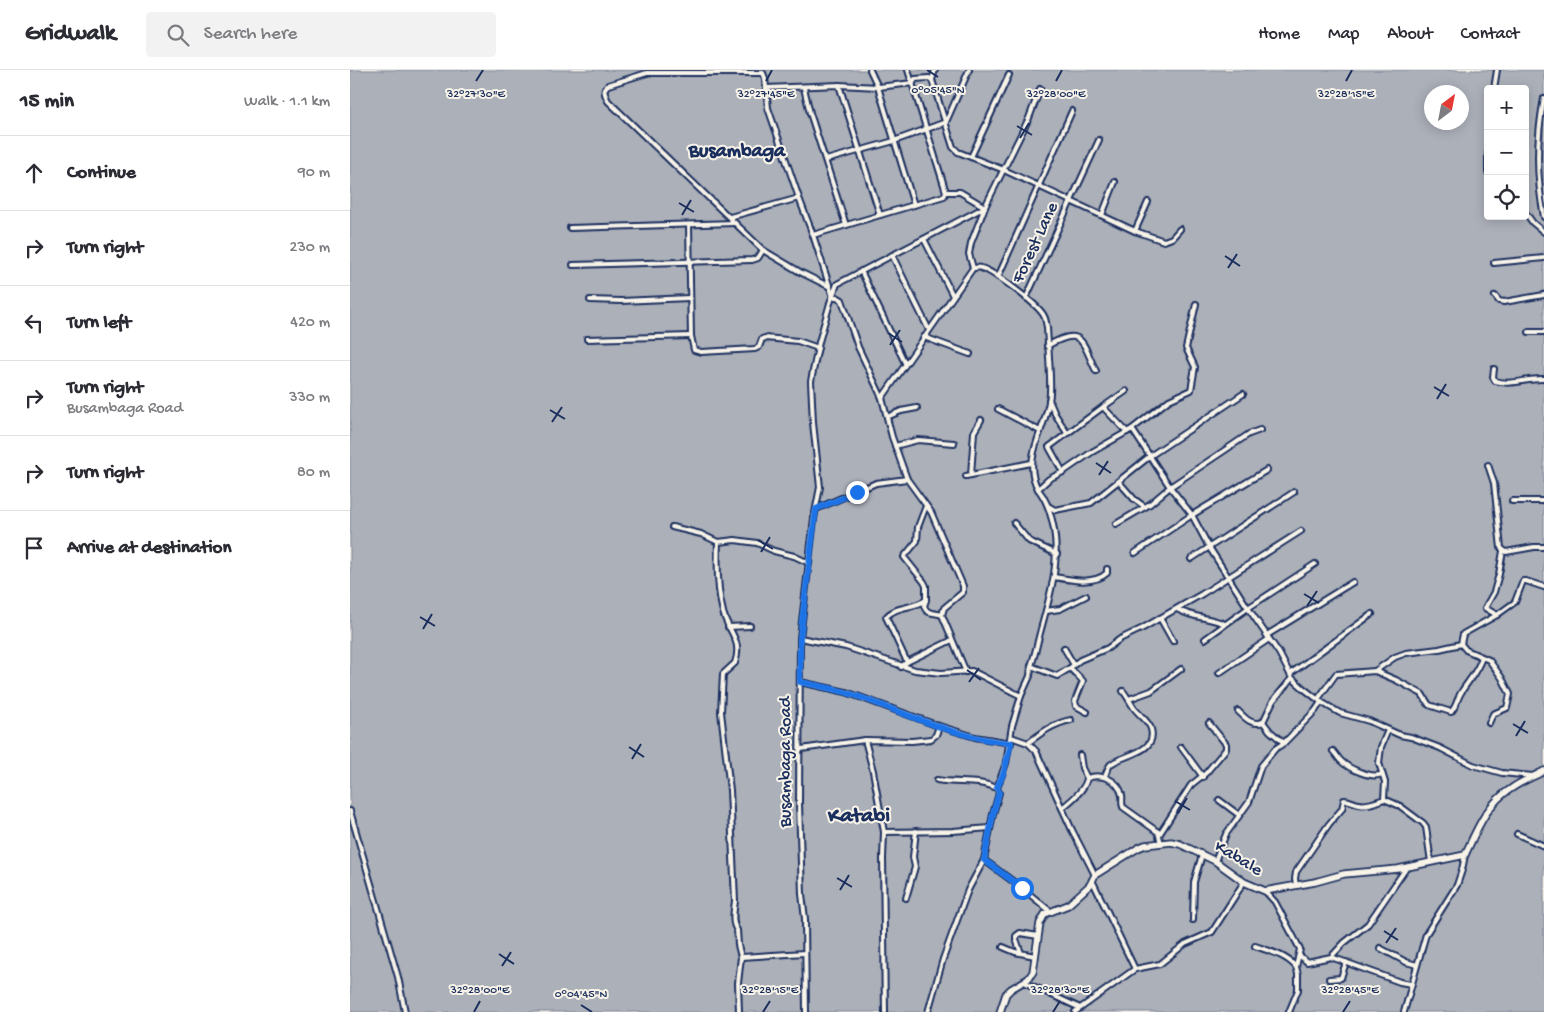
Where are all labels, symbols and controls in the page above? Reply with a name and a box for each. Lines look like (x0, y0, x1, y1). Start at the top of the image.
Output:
search box (146, 12, 496, 57)
text: Gridwalk (25, 20, 116, 49)
icon: search (164, 21, 192, 49)
text: Search here (204, 23, 297, 46)
text: Home (1258, 24, 1300, 45)
text: Map (1328, 24, 1359, 45)
text: About (1387, 24, 1433, 45)
text: Contact (1461, 24, 1519, 45)
text: 0°05'45"N (911, 84, 965, 98)
north arrow (1424, 85, 1469, 130)
map controls (1484, 85, 1529, 220)
button: + (1484, 85, 1529, 130)
text: 32°27'30"E (446, 88, 506, 102)
text: 32°27'45"E (736, 88, 795, 102)
text: 32°28'00"E (1025, 88, 1086, 102)
text: 32°28'15"E (1317, 88, 1375, 102)
text: 15 min (20, 90, 74, 115)
text: Walk · 1.1 km (244, 93, 330, 112)
button: − (1484, 130, 1529, 175)
district label: Busambaga (688, 141, 786, 164)
icon: ahead (20, 159, 48, 187)
text: Continue (67, 162, 136, 185)
text: 90 m (298, 164, 330, 183)
button: locate (1484, 175, 1529, 220)
street label: Forest Lane (1008, 199, 1064, 288)
icon: right (20, 234, 48, 262)
text: Turn right (67, 237, 143, 260)
text: 230 m (290, 239, 330, 258)
icon: left (20, 309, 48, 337)
text: Turn left (67, 312, 131, 335)
text: 420 m (290, 314, 330, 333)
text: Turn right (67, 377, 143, 400)
icon: right (20, 384, 48, 412)
text: 330 m (289, 389, 330, 408)
text: Busambaga Road (67, 400, 183, 419)
icon: right (20, 459, 48, 487)
text: Turn right (67, 462, 143, 485)
text: 80 m (297, 464, 330, 483)
route end (846, 481, 869, 504)
icon: arrive (20, 534, 48, 562)
text: Arrive at destination (67, 537, 231, 560)
street label: Busambaga Road (776, 695, 797, 828)
district label: Katabi (827, 804, 890, 830)
street label: Kabale (1210, 836, 1267, 882)
route start (1011, 877, 1034, 900)
text: 32°28'00"E (449, 984, 510, 998)
text: 32°28'15"E (741, 984, 799, 998)
text: 32°28'30"E (1030, 984, 1090, 998)
text: 32°28'45"E (1320, 984, 1379, 998)
text: 0°04'45"N (555, 988, 607, 1002)

